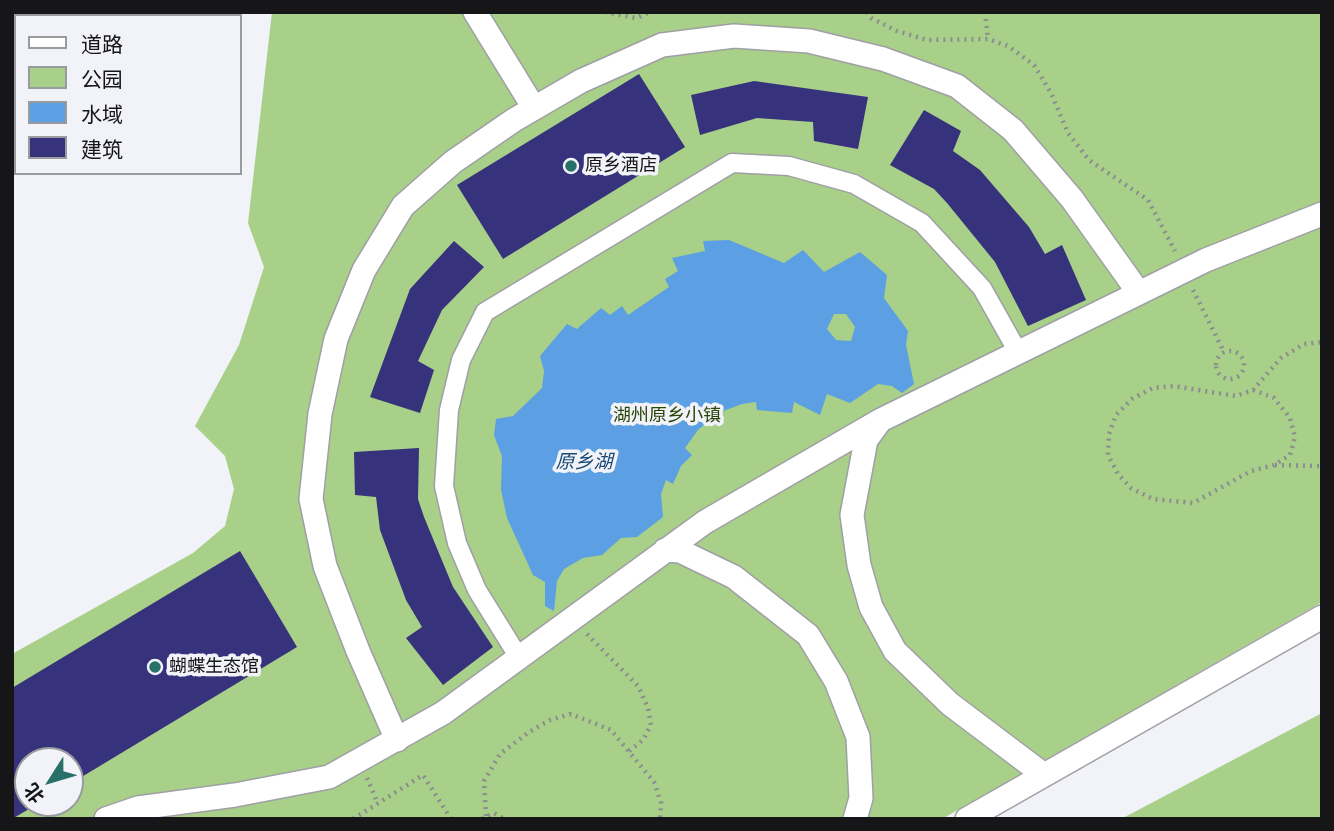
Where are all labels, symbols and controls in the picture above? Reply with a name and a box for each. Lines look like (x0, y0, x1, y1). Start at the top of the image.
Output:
legend (14, 14, 242, 175)
text: 道路 (81, 31, 123, 58)
text: 公园 (81, 66, 123, 93)
text: 水域 (81, 101, 123, 128)
text: 建筑 (81, 136, 123, 163)
place label: 原乡酒店 (585, 155, 657, 177)
marker: 原乡酒店 (563, 158, 579, 174)
park label: 湖州原乡小镇 (613, 405, 721, 427)
water label: 原乡湖 (556, 452, 612, 474)
place label: 蝴蝶生态馆 (169, 656, 259, 678)
marker: 蝴蝶生态馆 (147, 659, 163, 675)
north arrow (14, 747, 84, 817)
text: 北 (19, 779, 49, 808)

